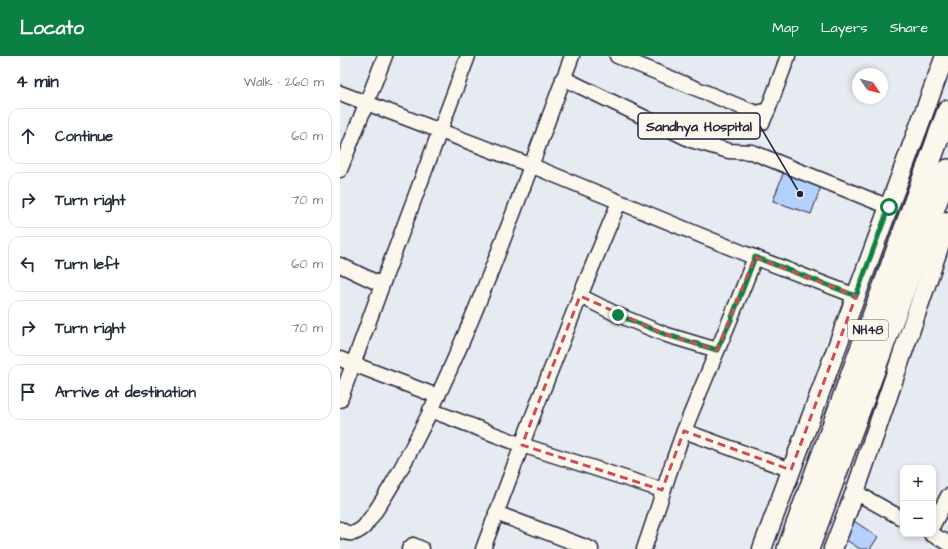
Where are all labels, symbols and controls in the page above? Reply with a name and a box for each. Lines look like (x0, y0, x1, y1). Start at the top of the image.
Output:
text: Locato (20, 15, 84, 42)
text: Map (772, 18, 799, 38)
text: Layers (821, 18, 868, 38)
text: Share (890, 18, 928, 38)
north arrow (852, 68, 888, 104)
text: 4 min (16, 70, 59, 94)
text: Walk · 260 m (244, 73, 324, 91)
callout: Sandhya Hospital (638, 113, 760, 139)
text: Sandhya Hospital (645, 117, 753, 137)
icon: ahead (17, 125, 39, 147)
text: Continue (55, 126, 113, 147)
text: 60 m (291, 127, 323, 145)
icon: right (17, 189, 39, 211)
text: Turn right (55, 190, 126, 211)
text: 70 m (291, 191, 323, 209)
route start (880, 198, 898, 216)
icon: left (17, 253, 39, 275)
text: Turn left (55, 254, 119, 275)
text: 60 m (291, 255, 323, 273)
route end (609, 306, 627, 324)
icon: right (17, 317, 39, 339)
text: Turn right (55, 318, 126, 339)
text: 70 m (291, 319, 323, 337)
road number: NH48 (848, 320, 888, 340)
icon: arrive (17, 381, 39, 403)
text: Arrive at destination (55, 382, 196, 403)
map controls (900, 465, 936, 537)
button: + (900, 465, 936, 501)
button: − (900, 501, 936, 537)

